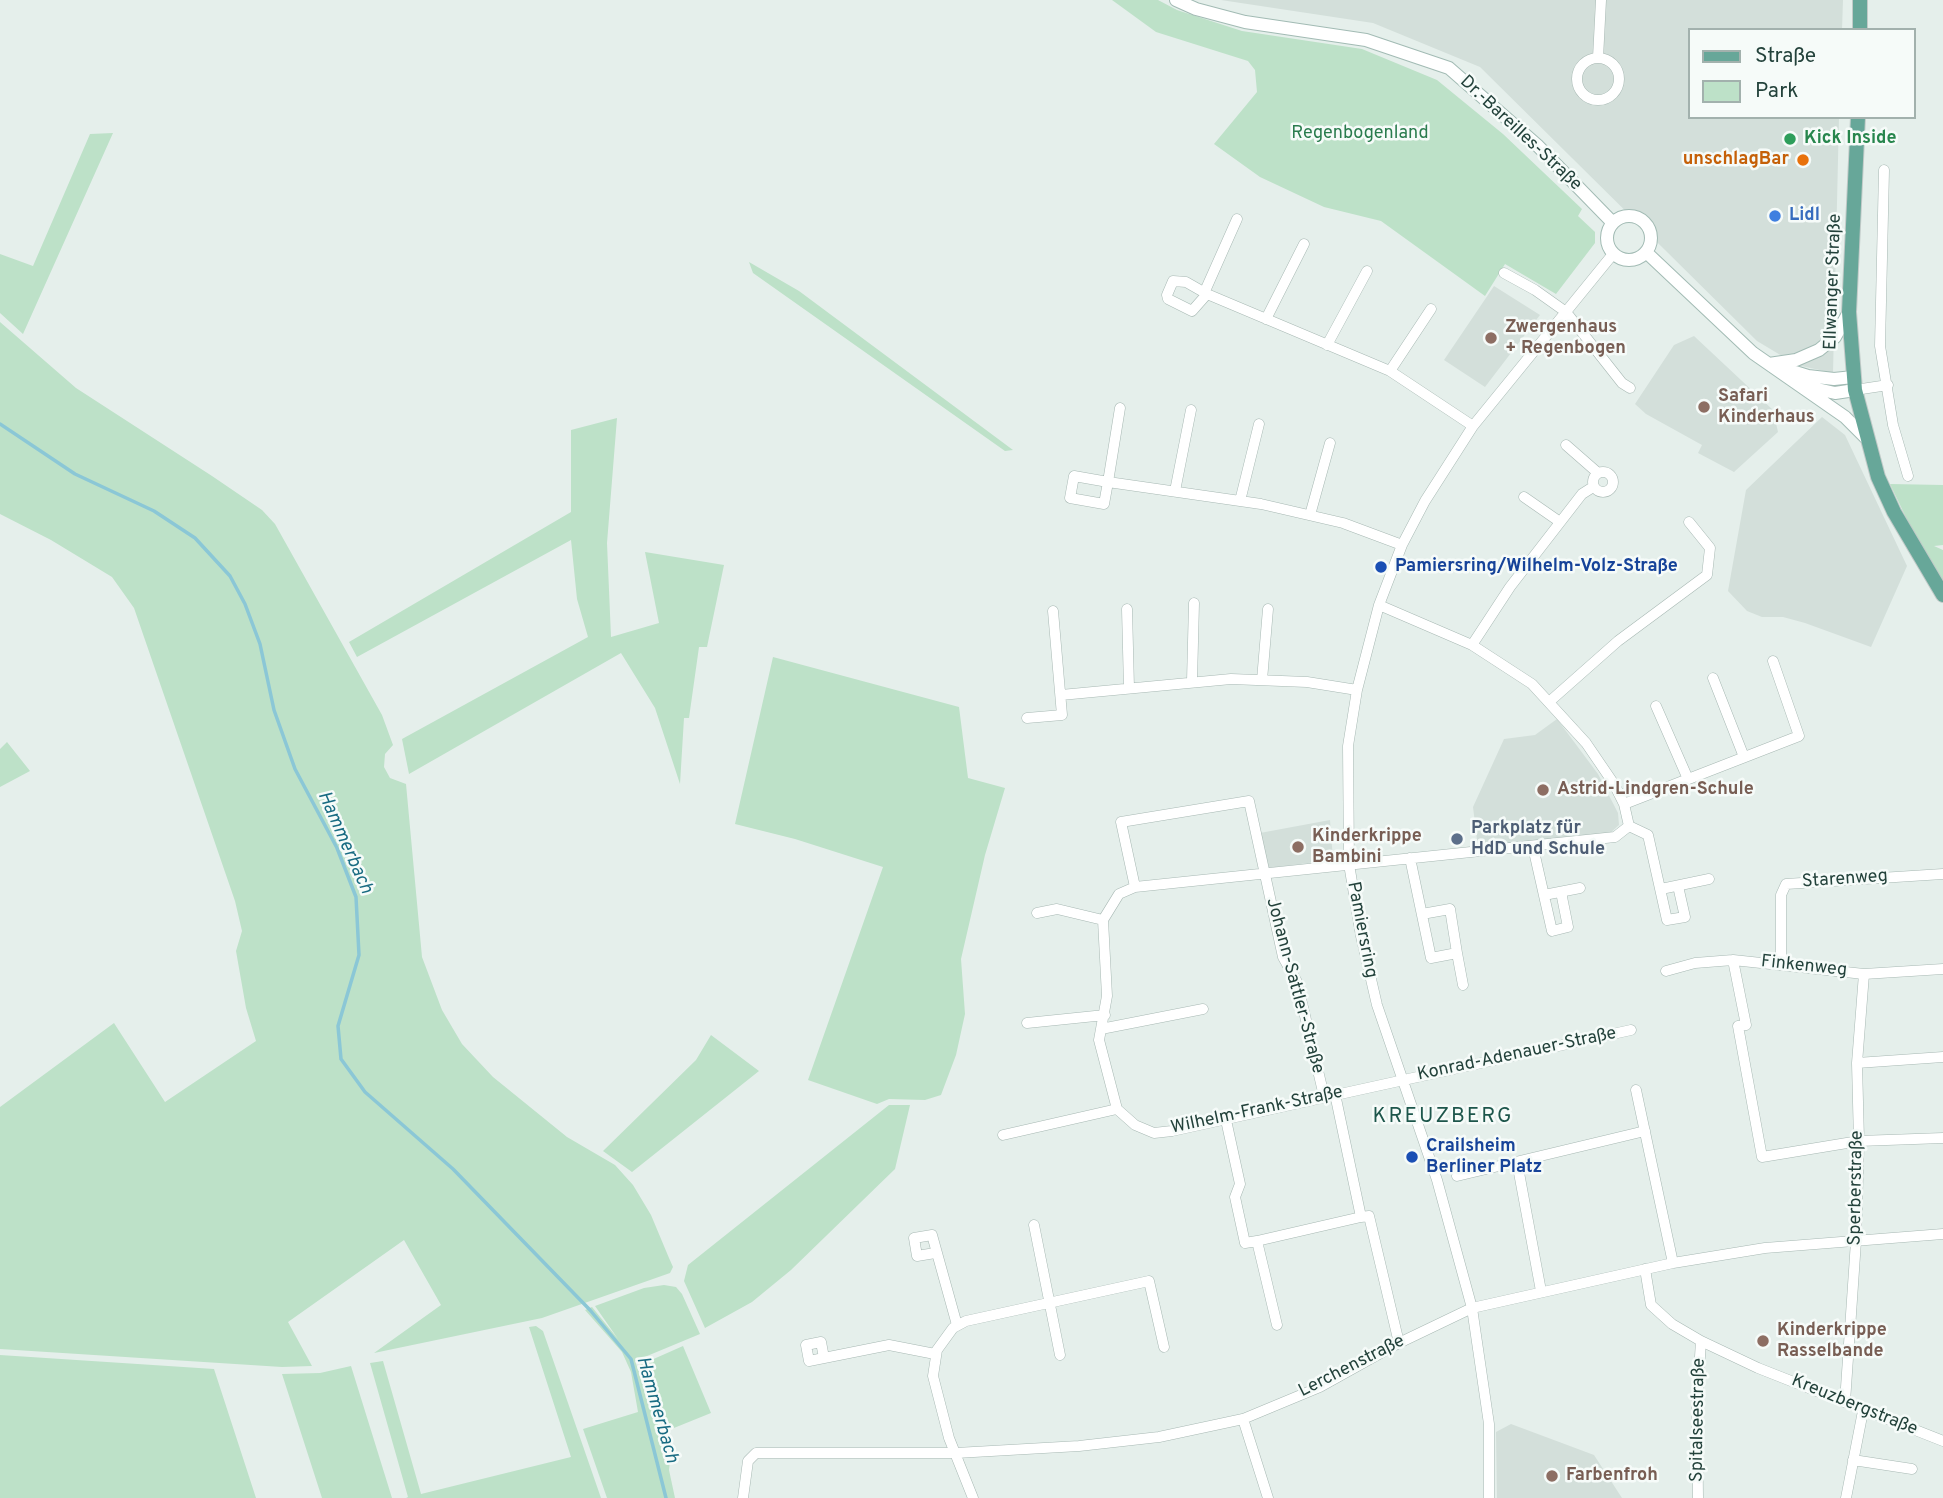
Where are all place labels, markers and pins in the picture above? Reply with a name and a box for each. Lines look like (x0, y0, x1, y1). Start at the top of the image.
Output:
place label: Kick Inside (1804, 128, 1896, 150)
marker: Kick Inside (1782, 131, 1798, 147)
place label: unschlagBar (1683, 149, 1789, 171)
marker: unschlagBar (1795, 152, 1811, 168)
place label: Lidl (1789, 205, 1820, 227)
marker: Lidl (1767, 208, 1783, 224)
place label: Zwergenhaus + Regenbogen (1505, 317, 1626, 360)
marker: Zwergenhaus + Regenbogen (1483, 330, 1499, 346)
place label: Safari Kinderhaus (1718, 386, 1815, 428)
marker: Safari Kinderhaus (1696, 399, 1712, 415)
place label: Pamiersring/Wilhelm-Volz-Straße (1395, 556, 1678, 578)
marker: Pamiersring/Wilhelm-Volz-Straße (1373, 559, 1389, 575)
place label: Astrid-Lindgren-Schule (1557, 779, 1754, 801)
marker: Astrid-Lindgren-Schule (1535, 782, 1551, 798)
place label: Parkplatz für HdD und Schule (1471, 818, 1605, 860)
place label: Kinderkrippe Bambini (1312, 826, 1422, 868)
marker: Parkplatz für HdD und Schule (1449, 831, 1465, 847)
marker: Kinderkrippe Bambini (1290, 839, 1306, 855)
place label: Crailsheim Berliner Platz (1426, 1136, 1542, 1178)
marker: Crailsheim Berliner Platz (1404, 1149, 1420, 1165)
place label: Kinderkrippe Rasselbande (1777, 1320, 1887, 1362)
marker: Kinderkrippe Rasselbande (1755, 1333, 1771, 1349)
place label: Farbenfroh (1566, 1465, 1658, 1487)
marker: Farbenfroh (1544, 1468, 1560, 1484)

